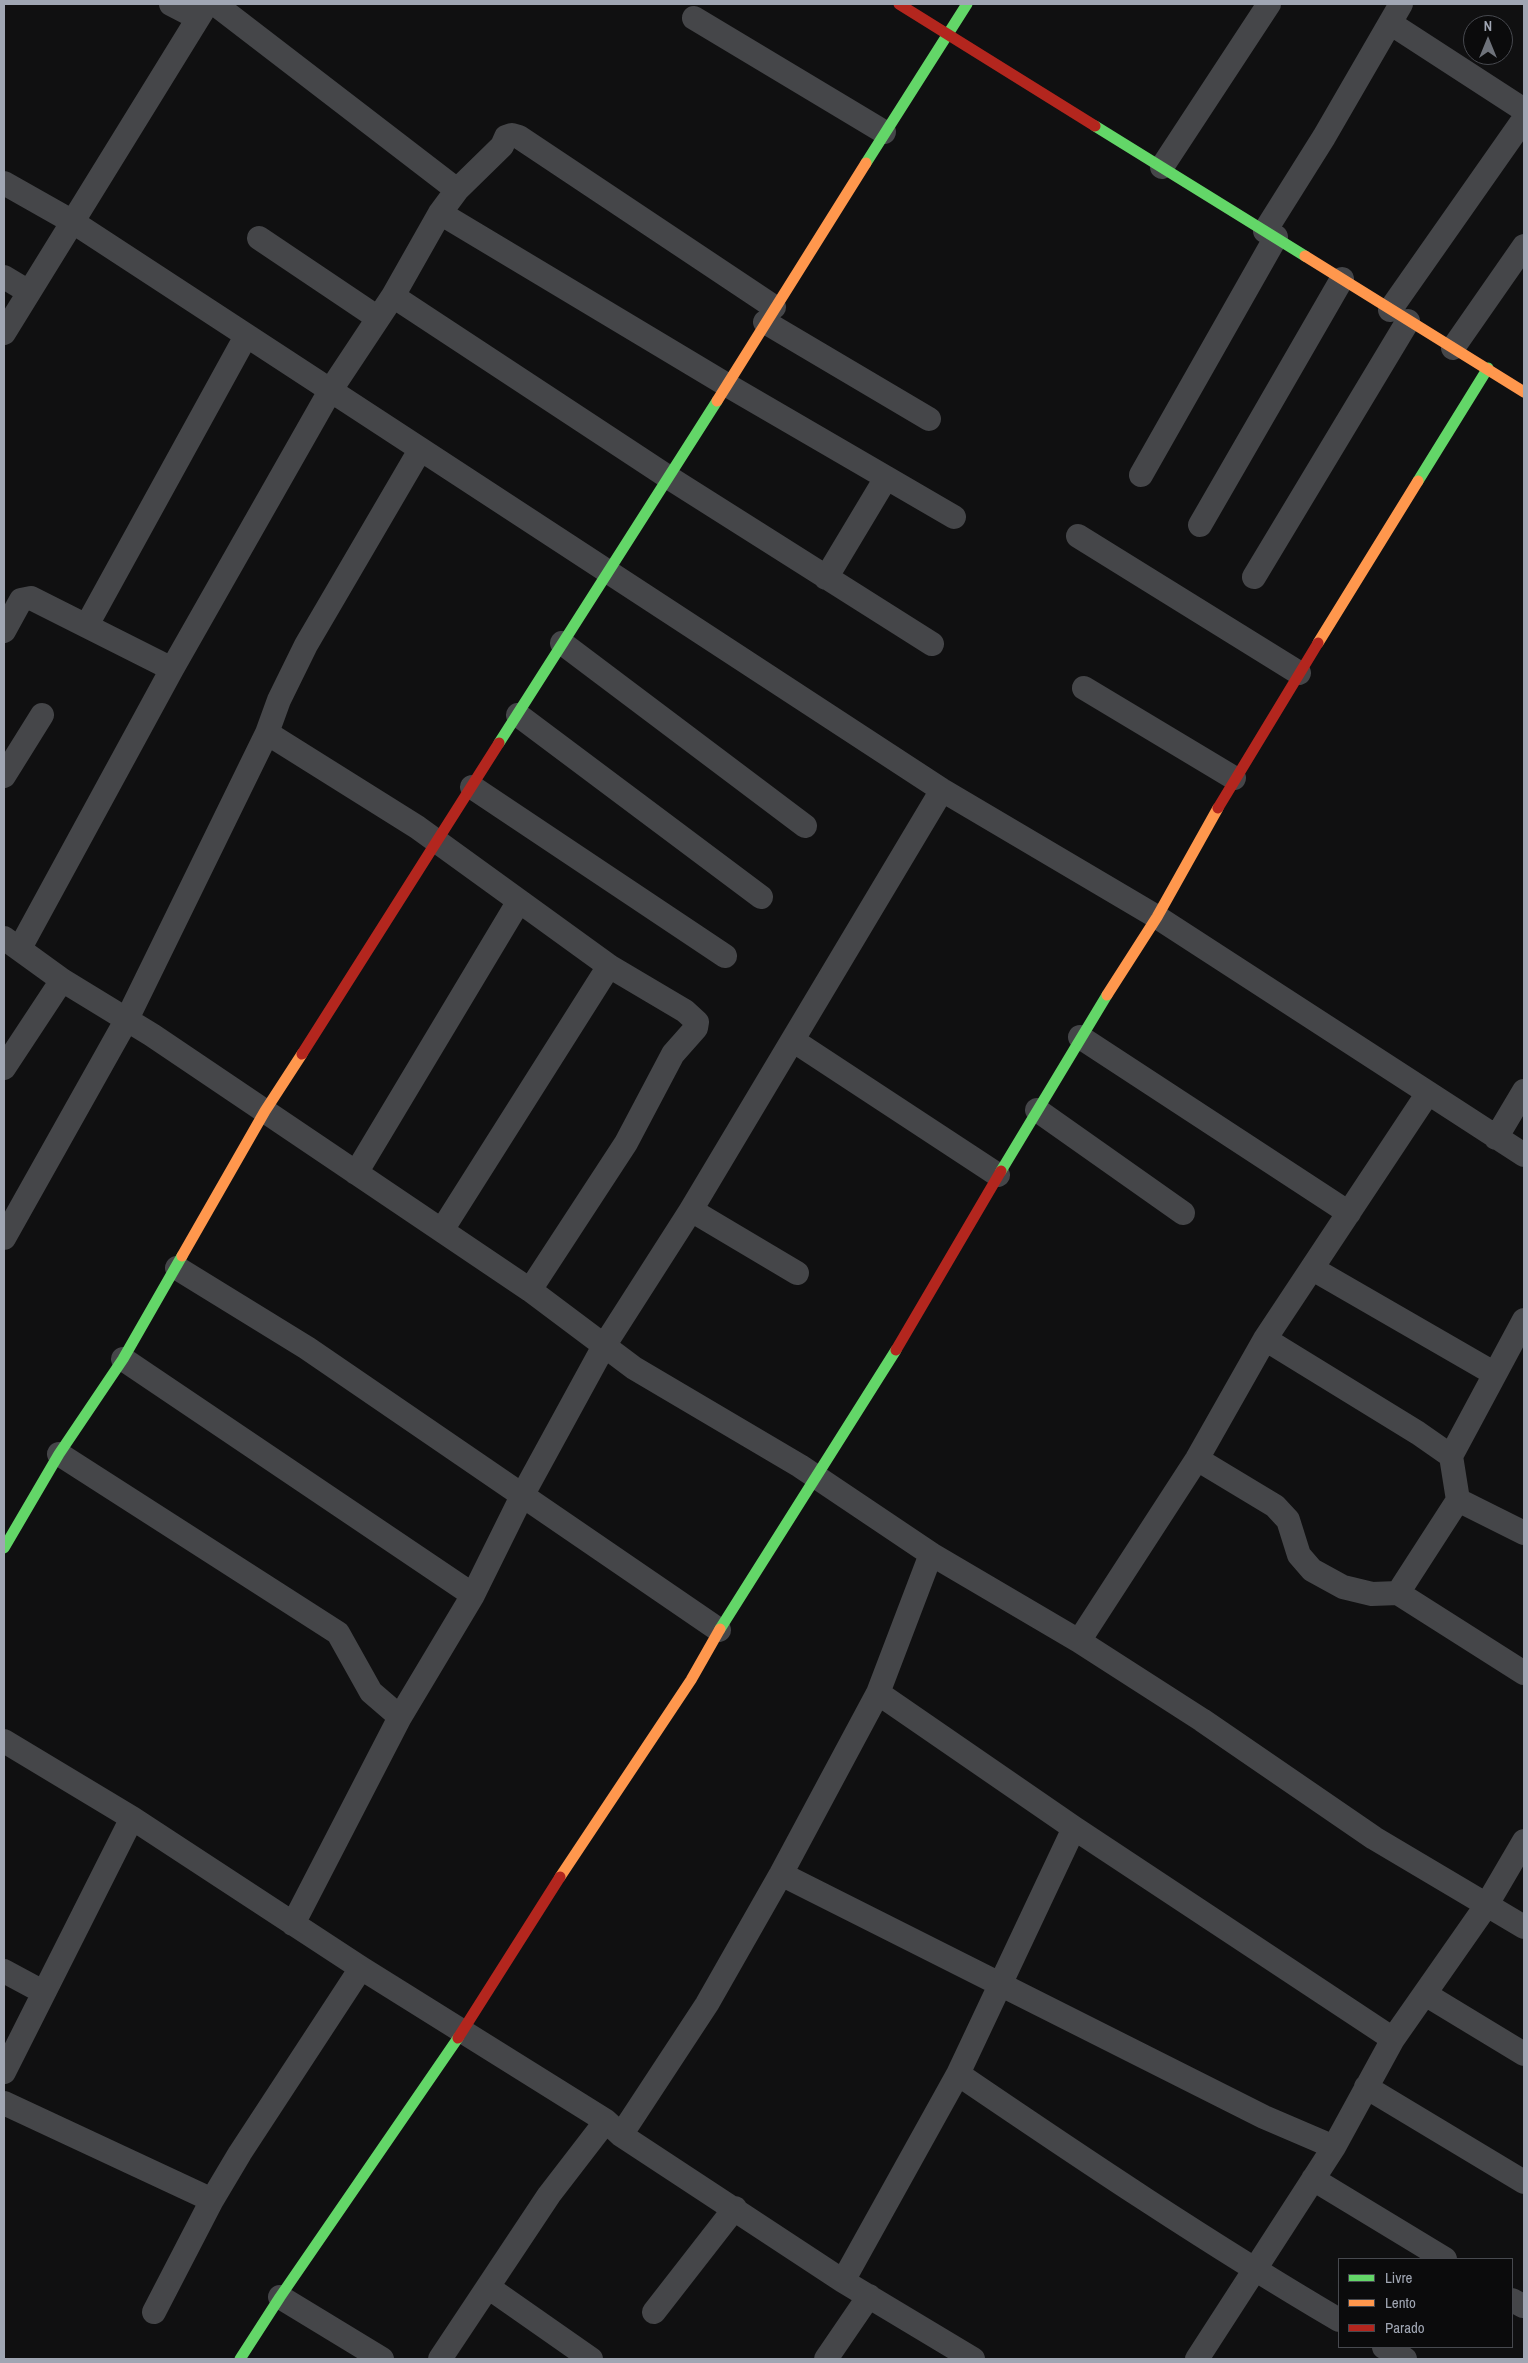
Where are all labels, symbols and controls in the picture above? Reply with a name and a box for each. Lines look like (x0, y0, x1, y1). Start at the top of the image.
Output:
north arrow (1463, 15, 1513, 65)
text: N (1484, 17, 1492, 35)
legend (1338, 2258, 1513, 2348)
text: Livre (1385, 2267, 1412, 2288)
text: Lento (1385, 2292, 1416, 2313)
text: Parado (1385, 2317, 1425, 2338)

